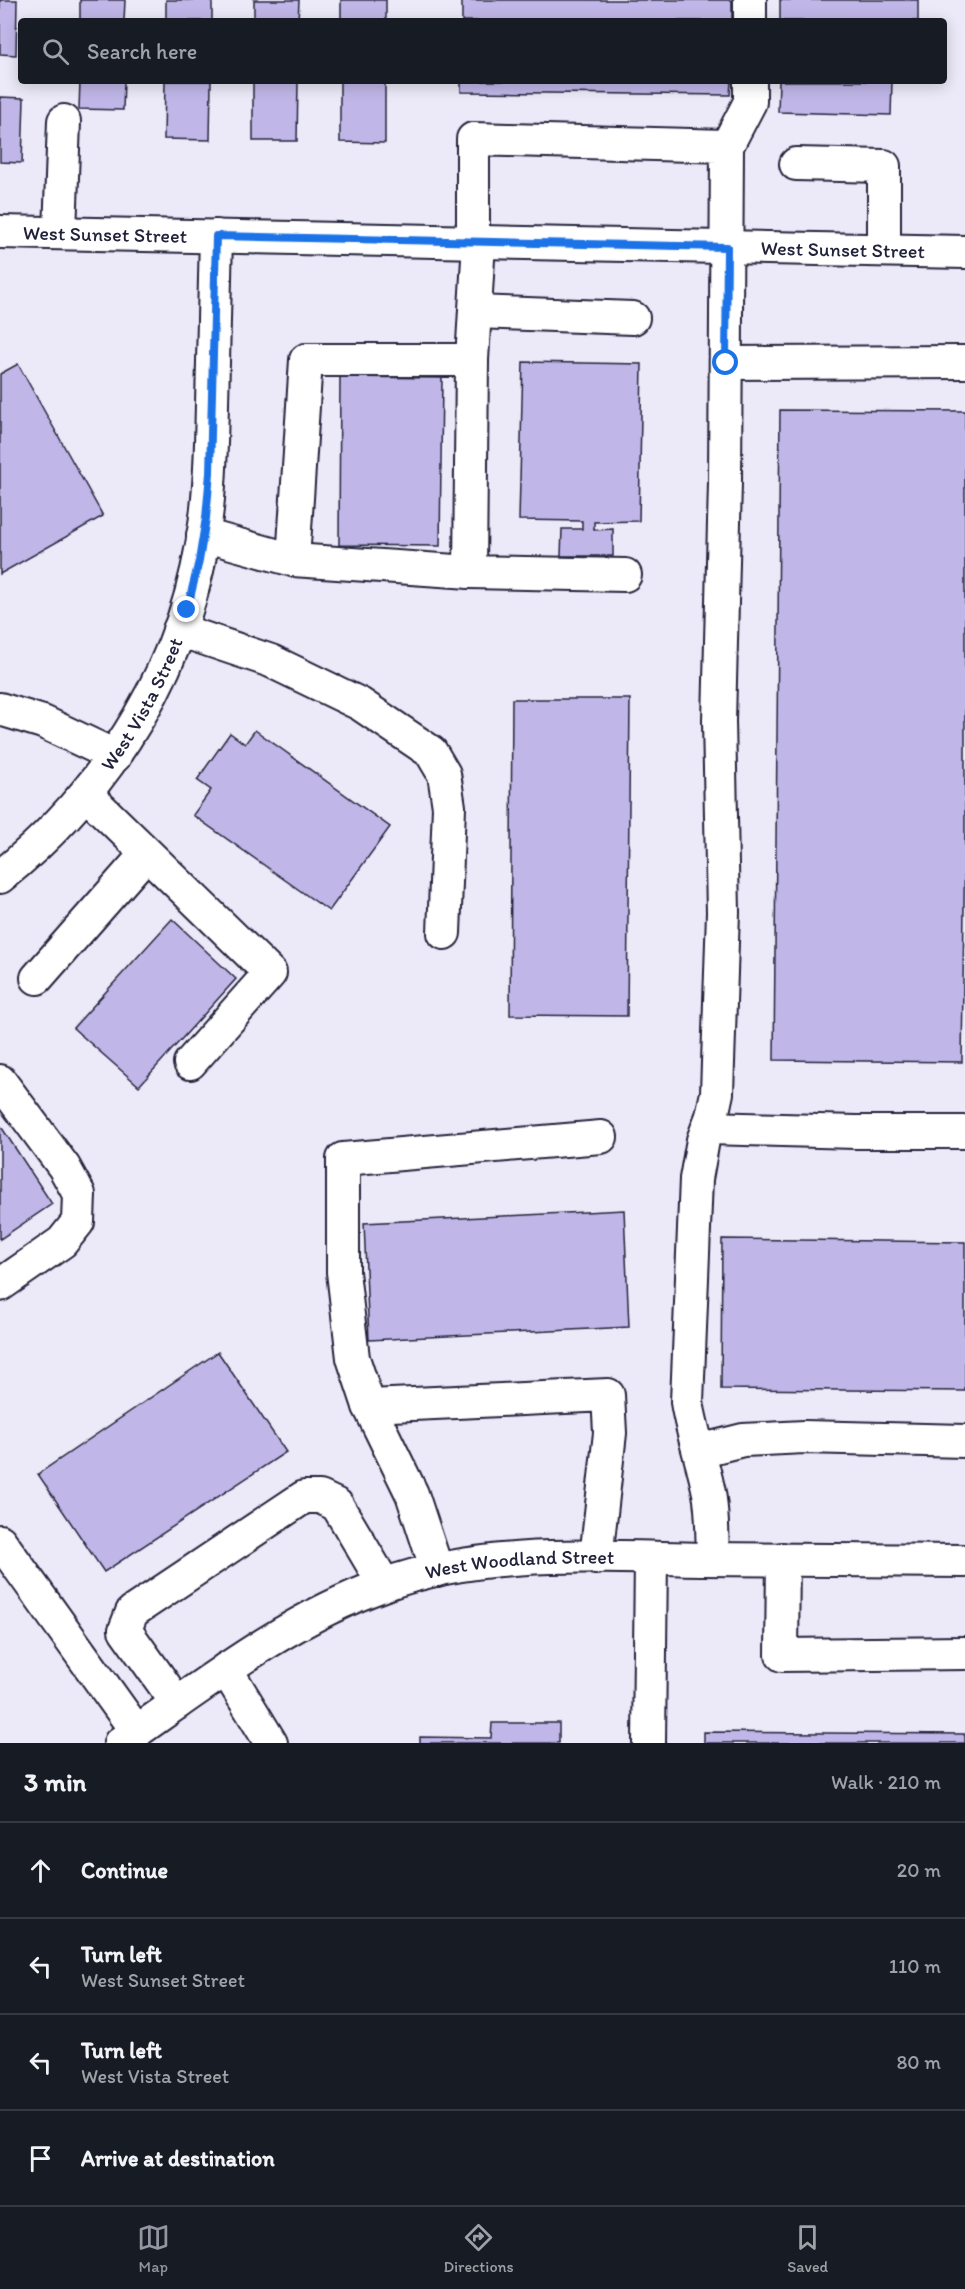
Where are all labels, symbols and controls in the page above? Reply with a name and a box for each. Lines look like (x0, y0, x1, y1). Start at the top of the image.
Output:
search box (18, 18, 947, 84)
icon: search (39, 35, 72, 68)
text: Search here (87, 38, 197, 65)
street label: West Sunset Street (23, 220, 188, 248)
street label: West Sunset Street (761, 236, 926, 263)
route start (712, 349, 738, 375)
route end (173, 596, 199, 622)
street label: West Vista Street (95, 634, 188, 775)
street label: West Woodland Street (423, 1545, 615, 1584)
text: 3 min (24, 1766, 86, 1798)
text: Walk · 210 m (831, 1770, 941, 1794)
icon: ahead (24, 1854, 57, 1887)
text: Continue (81, 1857, 168, 1884)
text: 20 m (897, 1858, 941, 1882)
text: Turn left (81, 1941, 162, 1968)
icon: left (24, 1950, 57, 1983)
text: 110 m (889, 1954, 941, 1978)
text: West Sunset Street (81, 1968, 245, 1992)
text: Turn left (81, 2037, 162, 2064)
icon: left (24, 2046, 57, 2079)
text: 80 m (896, 2050, 941, 2074)
text: West Vista Street (81, 2064, 229, 2088)
icon: arrive (24, 2142, 57, 2175)
text: Arrive at destination (81, 2145, 275, 2172)
tab: Map (137, 2221, 170, 2276)
tab: Directions (443, 2221, 514, 2276)
tab: Saved (787, 2221, 828, 2276)

